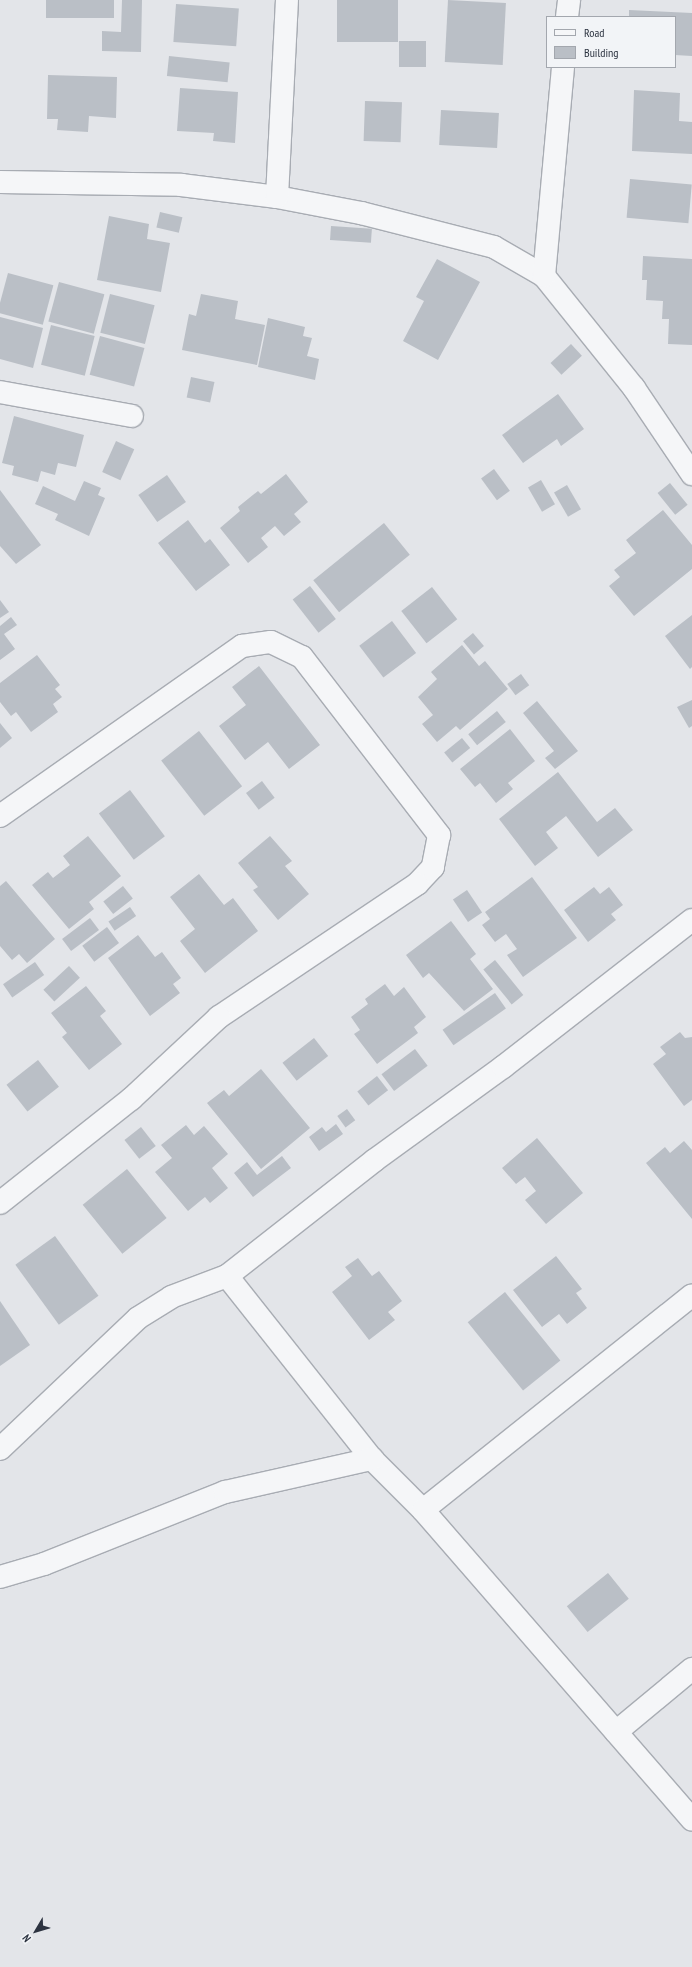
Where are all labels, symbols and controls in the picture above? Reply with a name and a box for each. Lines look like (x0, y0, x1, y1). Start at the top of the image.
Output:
legend (546, 16, 676, 68)
text: Road (584, 25, 604, 40)
text: Building (584, 45, 619, 60)
north arrow (16, 1911, 56, 1951)
text: N (19, 1932, 34, 1945)

